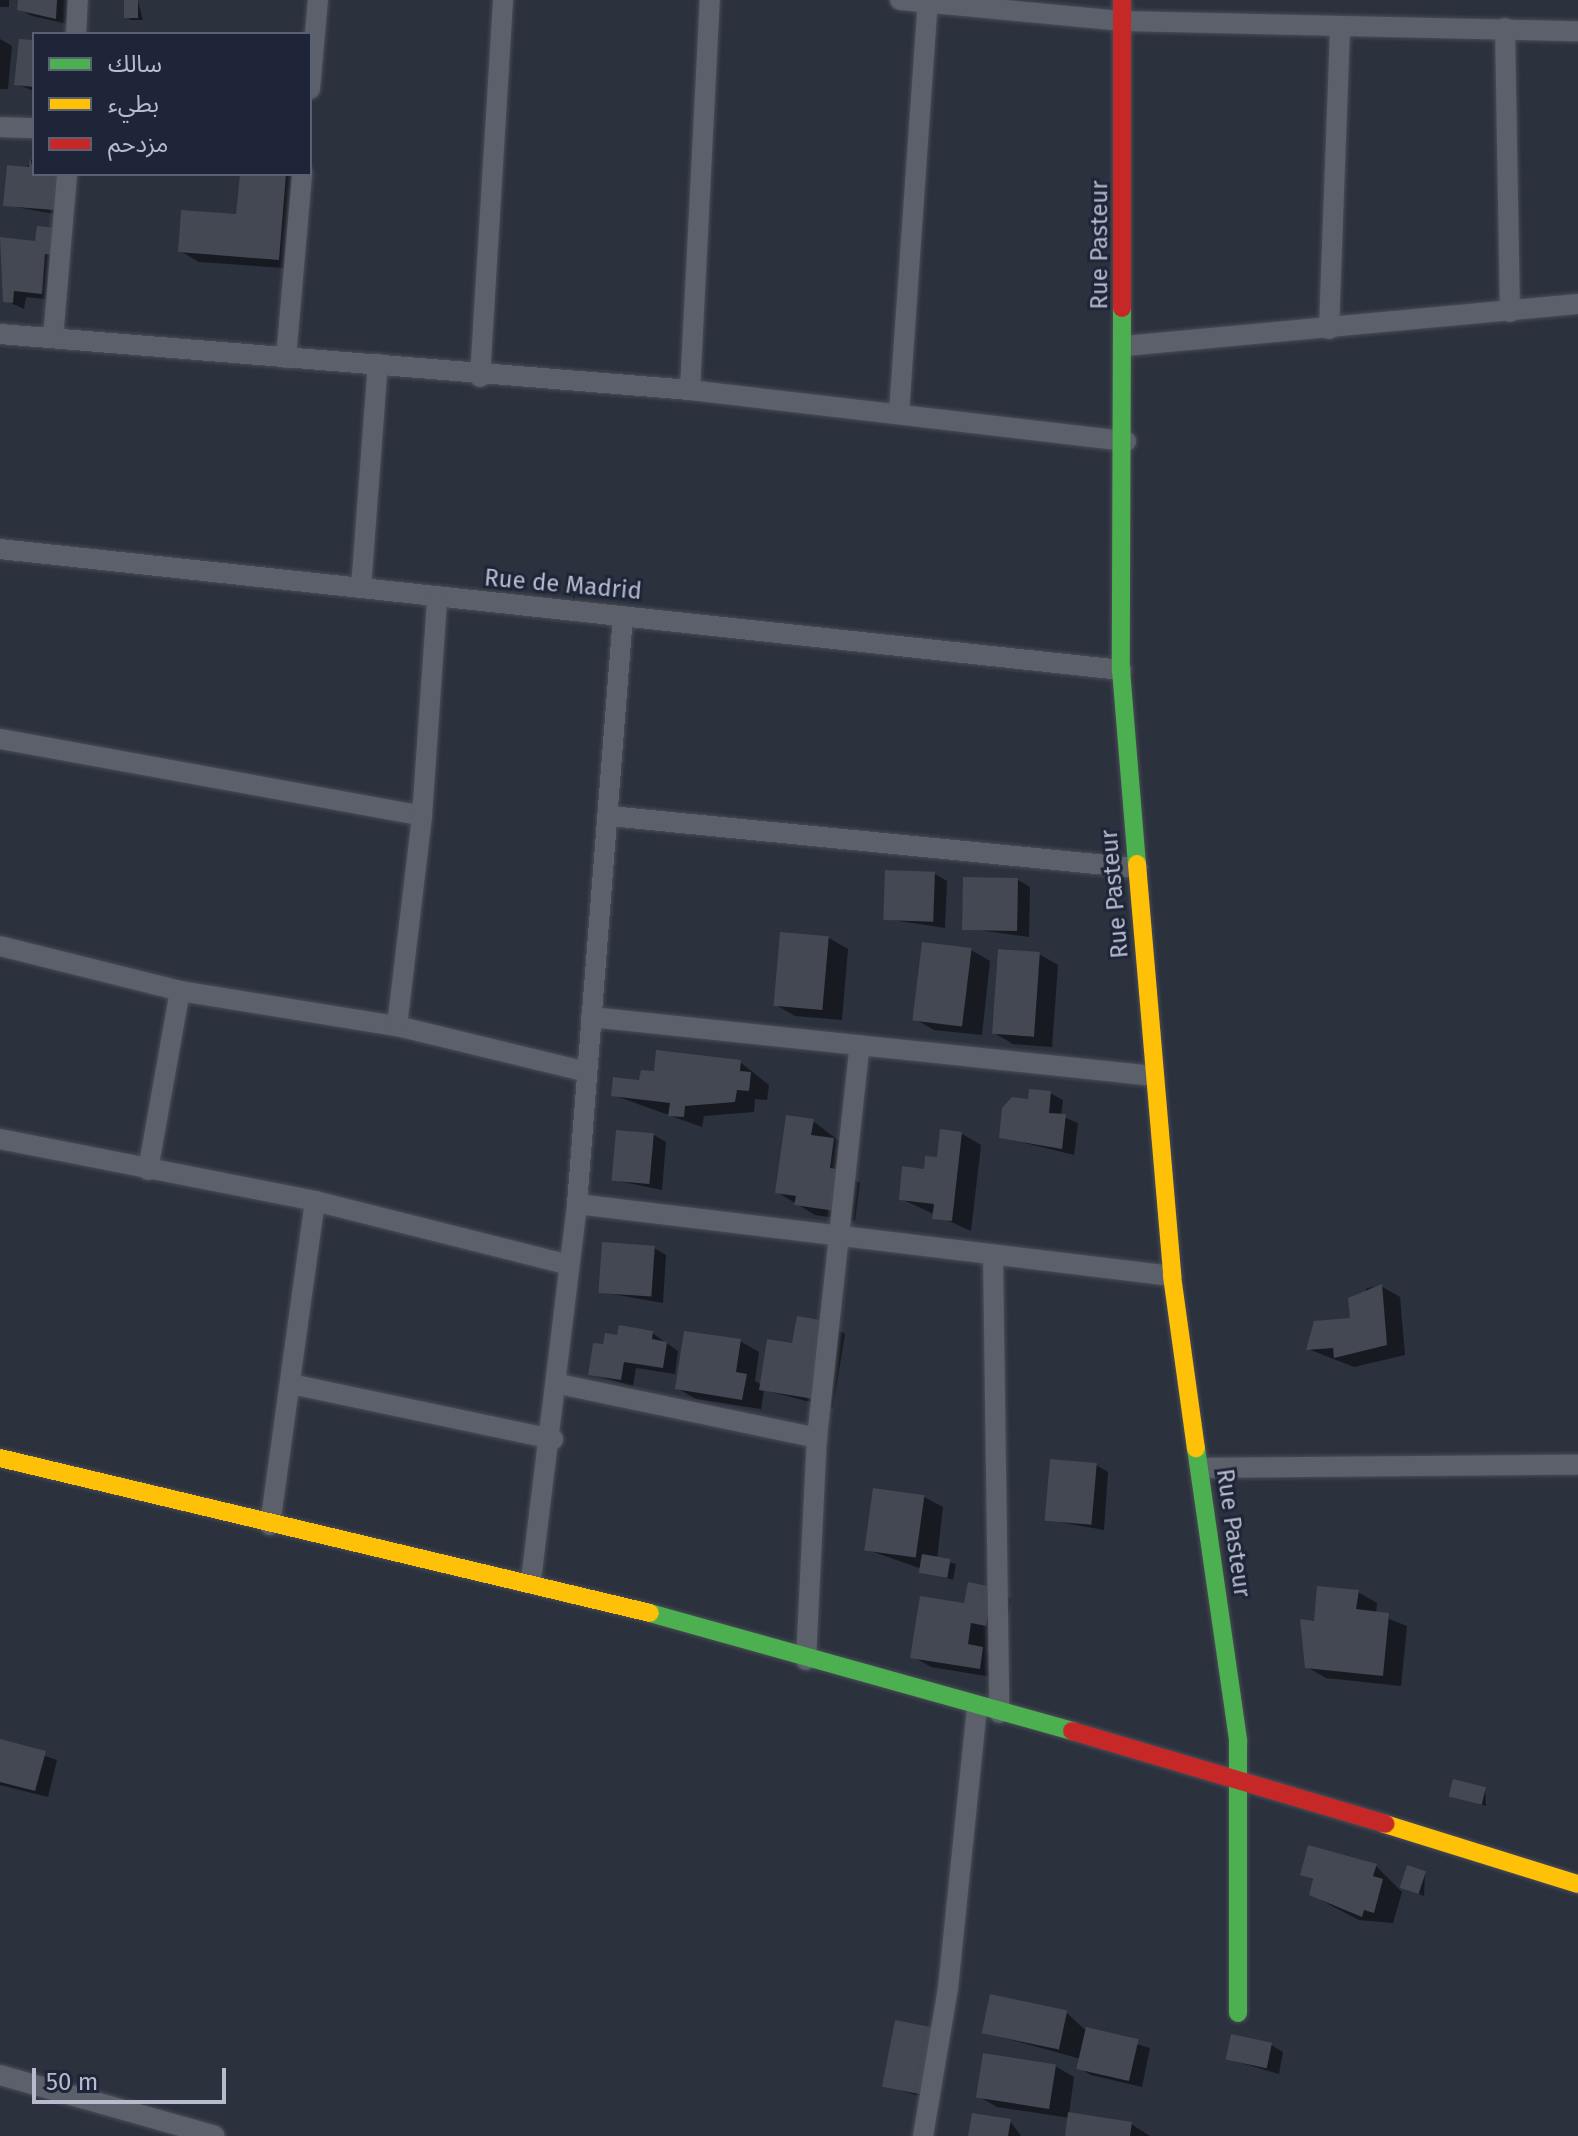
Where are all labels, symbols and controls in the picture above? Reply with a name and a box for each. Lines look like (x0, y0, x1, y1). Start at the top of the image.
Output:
legend (32, 32, 312, 176)
text: سالك (108, 50, 162, 78)
text: بطيء (108, 90, 159, 118)
text: مزدحم (108, 130, 168, 158)
street label: Rue Pasteur (1086, 180, 1114, 310)
street label: Rue de Madrid (483, 564, 643, 606)
street label: Rue Pasteur (1095, 828, 1135, 960)
street label: Rue Pasteur (1210, 1467, 1256, 1599)
scale bar (36, 2052, 230, 2102)
text: 50 m (46, 2068, 98, 2096)

